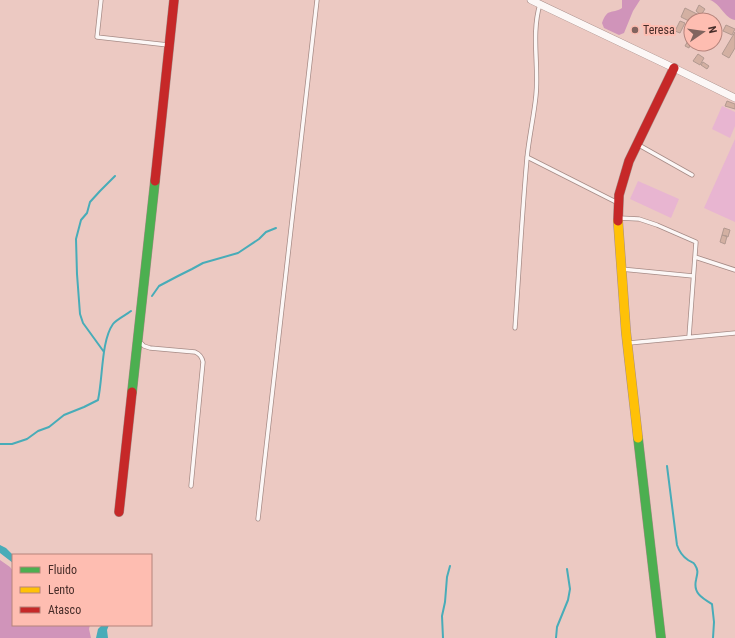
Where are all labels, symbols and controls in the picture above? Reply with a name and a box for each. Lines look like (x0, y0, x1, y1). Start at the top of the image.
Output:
north arrow (683, 12, 723, 52)
place label: Teresa (643, 23, 675, 37)
marker: Teresa (630, 25, 640, 35)
text: N (705, 25, 719, 35)
legend (12, 554, 152, 626)
text: Fluido (48, 563, 77, 577)
text: Lento (48, 583, 75, 597)
text: Atasco (48, 603, 81, 617)

